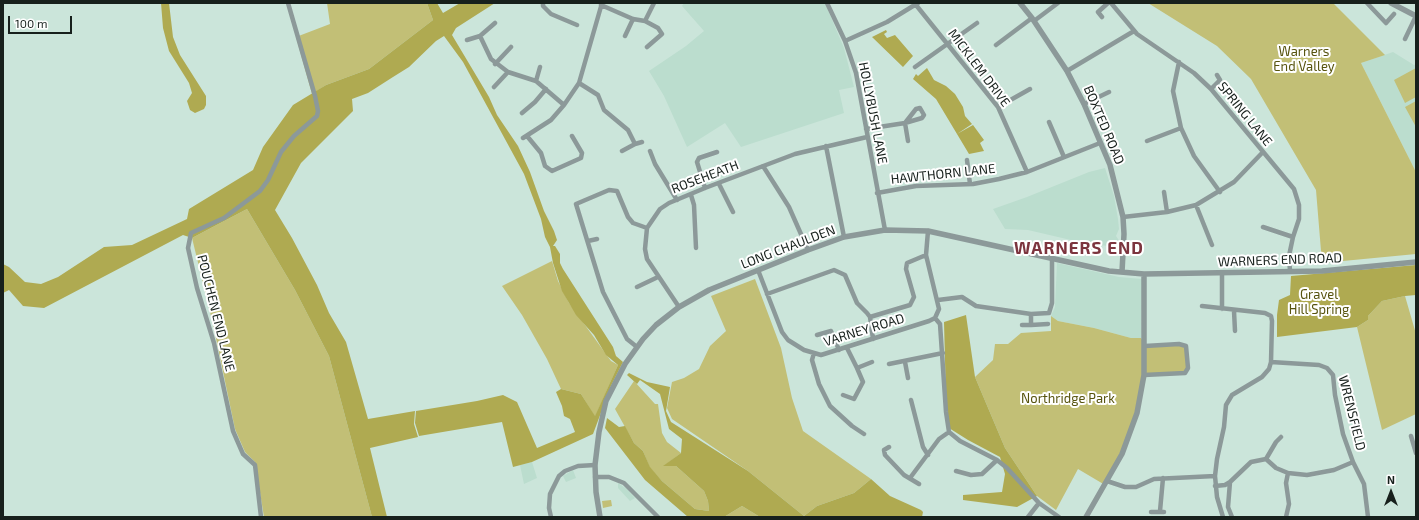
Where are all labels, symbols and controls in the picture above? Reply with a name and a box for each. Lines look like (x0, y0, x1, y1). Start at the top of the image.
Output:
scale bar (10, 8, 74, 34)
text: 100 m (15, 16, 47, 30)
street label: MICKLEM DRIVE (945, 26, 1013, 110)
park label: Warners End Valley (1273, 44, 1335, 75)
street label: HOLLYBUSH LANE (855, 61, 891, 165)
street label: SPRING LANE (1214, 79, 1276, 149)
street label: BOXTED ROAD (1080, 83, 1128, 167)
street label: ROSEHEATH (669, 157, 741, 197)
street label: HAWTHORN LANE (890, 161, 996, 187)
street label: LONG CHAULDEN (739, 222, 837, 272)
district label: WARNERS END (1014, 238, 1144, 258)
street label: WARNERS END ROAD (1218, 250, 1342, 270)
street label: POUCHEN END LANE (194, 253, 238, 373)
park label: Gravel Hill Spring (1289, 287, 1349, 318)
street label: VARNEY ROAD (822, 310, 906, 350)
street label: WRENSFIELD (1335, 374, 1369, 452)
park label: Northridge Park (1021, 391, 1115, 407)
north arrow (1371, 472, 1411, 512)
text: N (1387, 473, 1395, 486)

